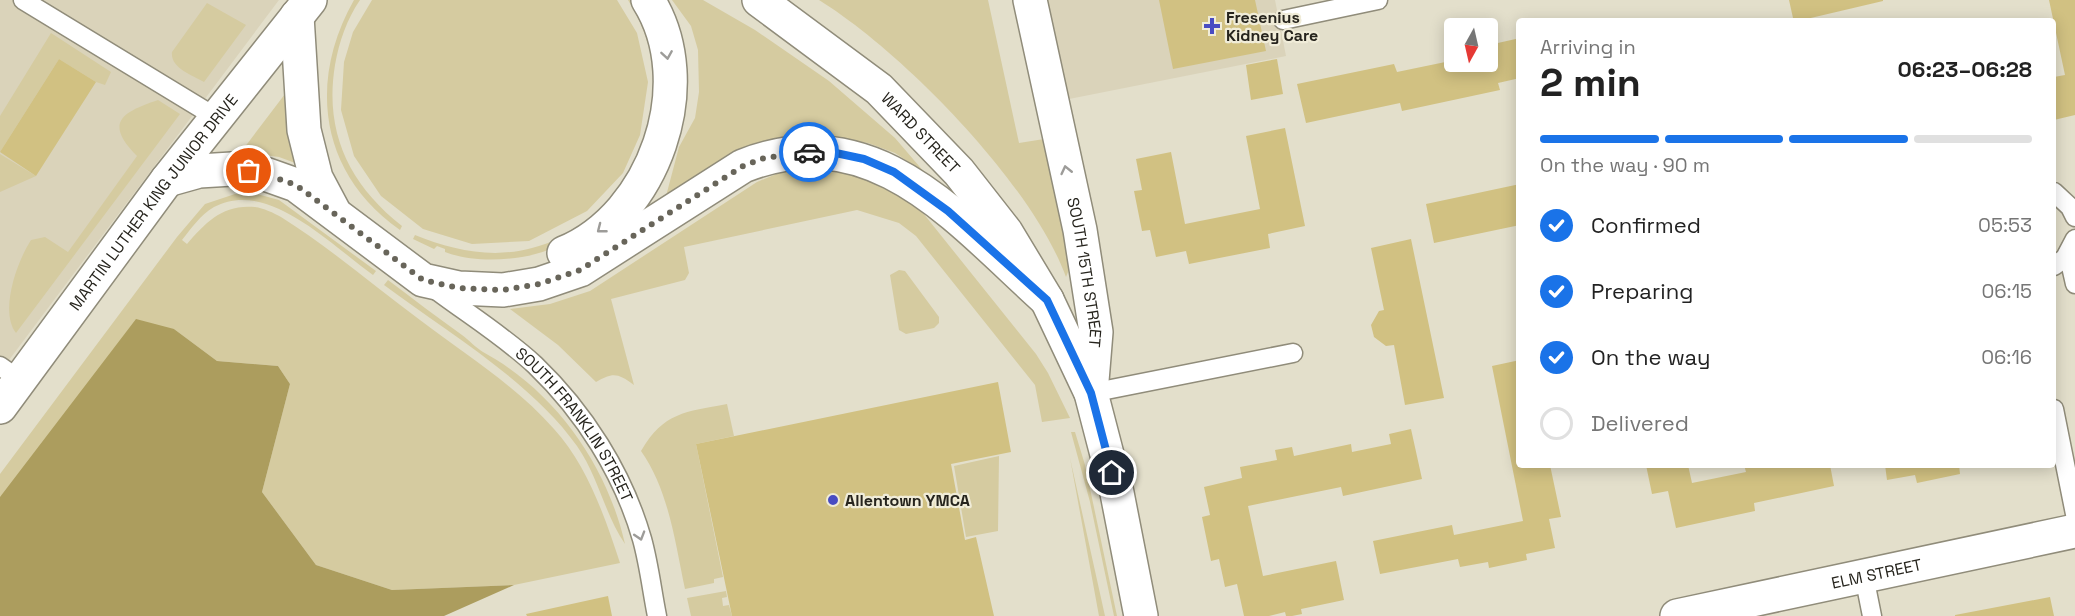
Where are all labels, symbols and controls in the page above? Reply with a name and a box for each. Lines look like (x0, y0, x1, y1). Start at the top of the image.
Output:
place label: Fresenius Kidney Care (1226, 7, 1318, 46)
marker: Fresenius Kidney Care (1203, 17, 1221, 35)
north arrow (1444, 18, 1498, 72)
map controls (1444, 18, 1498, 72)
text: Arriving in (1540, 34, 1636, 60)
one-way arrow (660, 50, 672, 60)
text: 06:23–06:28 (1898, 55, 2032, 83)
text: 2 min (1540, 58, 1641, 107)
street label: WARD STREET (877, 88, 965, 178)
street label: MARTIN LUTHER KING JUNIOR DRIVE (64, 89, 242, 314)
courier (779, 122, 839, 182)
icon: car (793, 136, 826, 169)
pin (223, 145, 274, 196)
text: On the way · 90 m (1540, 152, 1710, 178)
icon: bag (232, 154, 265, 187)
one-way arrow (1061, 165, 1074, 175)
street label: SOUTH 15TH STREET (1063, 195, 1107, 348)
icon: check (1540, 209, 1573, 242)
text: Confirmed (1591, 211, 1701, 239)
text: 05:53 (1978, 212, 2032, 238)
one-way arrow (597, 222, 608, 233)
icon: check (1540, 275, 1573, 308)
text: Preparing (1591, 277, 1693, 305)
text: 06:15 (1982, 278, 2032, 304)
icon: check (1540, 341, 1573, 374)
street label: SOUTH FRANKLIN STREET (511, 342, 638, 505)
text: On the way (1591, 343, 1710, 371)
text: 06:16 (1981, 344, 2032, 370)
text: Delivered (1591, 409, 1689, 437)
pin (1086, 447, 1137, 498)
icon: home (1095, 456, 1128, 489)
place label: Allentown YMCA (845, 490, 970, 511)
marker: Allentown YMCA (826, 493, 840, 507)
one-way arrow (633, 530, 645, 541)
street label: ELM STREET (1829, 554, 1924, 593)

